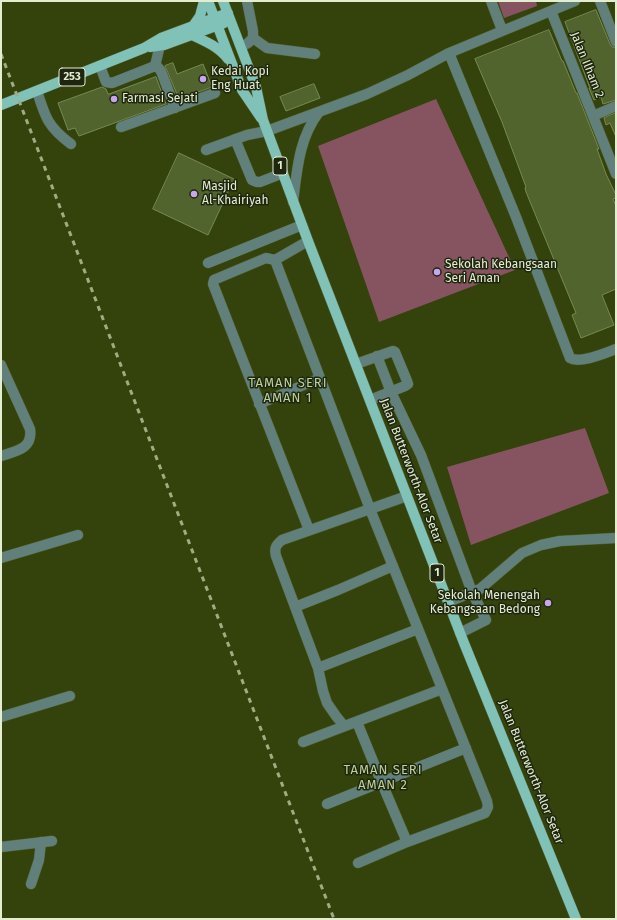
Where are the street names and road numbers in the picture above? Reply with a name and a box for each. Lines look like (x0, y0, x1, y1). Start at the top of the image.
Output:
street label: Jalan Ilham 2 (567, 30, 607, 100)
road number: 253 (59, 68, 85, 86)
road number: 1 (273, 157, 287, 175)
street label: Jalan Butterworth-Alor Setar (377, 396, 445, 546)
road number: 1 (430, 564, 444, 582)
street label: Jalan Butterworth-Alor Setar (495, 698, 567, 846)

